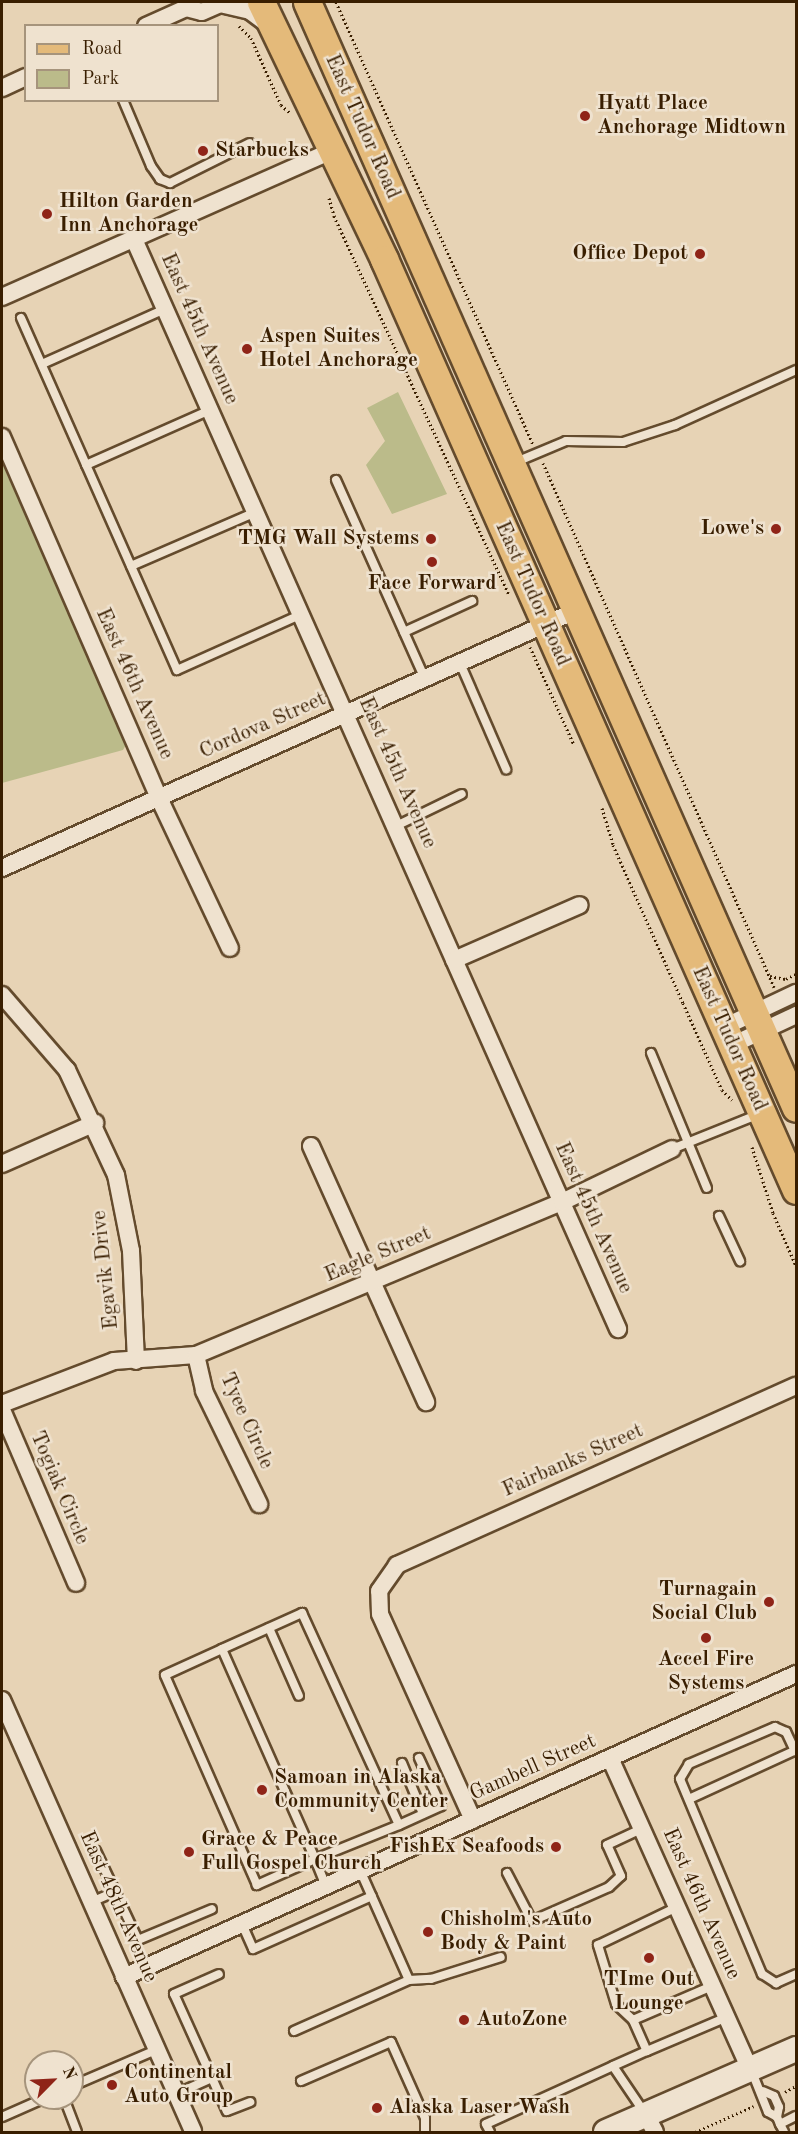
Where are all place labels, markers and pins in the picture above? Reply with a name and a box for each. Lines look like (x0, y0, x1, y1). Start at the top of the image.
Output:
place label: Hyatt Place Anchorage Midtown (597, 91, 786, 141)
marker: Hyatt Place Anchorage Midtown (578, 109, 592, 123)
place label: Starbucks (215, 138, 309, 164)
marker: Starbucks (196, 144, 210, 158)
place label: Hilton Garden Inn Anchorage (59, 189, 198, 239)
marker: Hilton Garden Inn Anchorage (40, 207, 54, 221)
place label: Office Depot (572, 241, 688, 267)
marker: Office Depot (693, 247, 707, 261)
place label: Aspen Suites Hotel Anchorage (259, 324, 418, 374)
marker: Aspen Suites Hotel Anchorage (240, 342, 254, 356)
place label: Lowe's (701, 516, 764, 542)
marker: Lowe's (769, 522, 783, 536)
place label: TMG Wall Systems (238, 526, 419, 552)
marker: TMG Wall Systems (424, 532, 438, 546)
marker: Face Forward (425, 555, 439, 569)
place label: Face Forward (367, 571, 497, 597)
place label: Turnagain Social Club (651, 1577, 757, 1627)
marker: Turnagain Social Club (762, 1595, 776, 1609)
marker: Accel Fire Systems (699, 1631, 713, 1645)
place label: Accel Fire Systems (658, 1647, 754, 1697)
place label: Samoan in Alaska Community Center (274, 1765, 448, 1815)
marker: Samoan in Alaska Community Center (255, 1783, 269, 1797)
place label: Grace & Peace Full Gospel Church (201, 1827, 382, 1877)
place label: FishEx Seafoods (389, 1834, 544, 1860)
marker: FishEx Seafoods (549, 1840, 563, 1854)
marker: Grace & Peace Full Gospel Church (182, 1845, 196, 1859)
place label: Chisholm's Auto Body & Paint (440, 1907, 592, 1957)
marker: Chisholm's Auto Body & Paint (421, 1925, 435, 1939)
marker: TIme Out Lounge (642, 1951, 656, 1965)
place label: TIme Out Lounge (603, 1967, 695, 2017)
place label: AutoZone (476, 2007, 567, 2033)
marker: AutoZone (457, 2013, 471, 2027)
place label: Continental Auto Group (124, 2060, 233, 2110)
marker: Continental Auto Group (105, 2078, 119, 2092)
place label: Alaska Laser Wash (389, 2095, 570, 2121)
marker: Alaska Laser Wash (370, 2101, 384, 2115)

